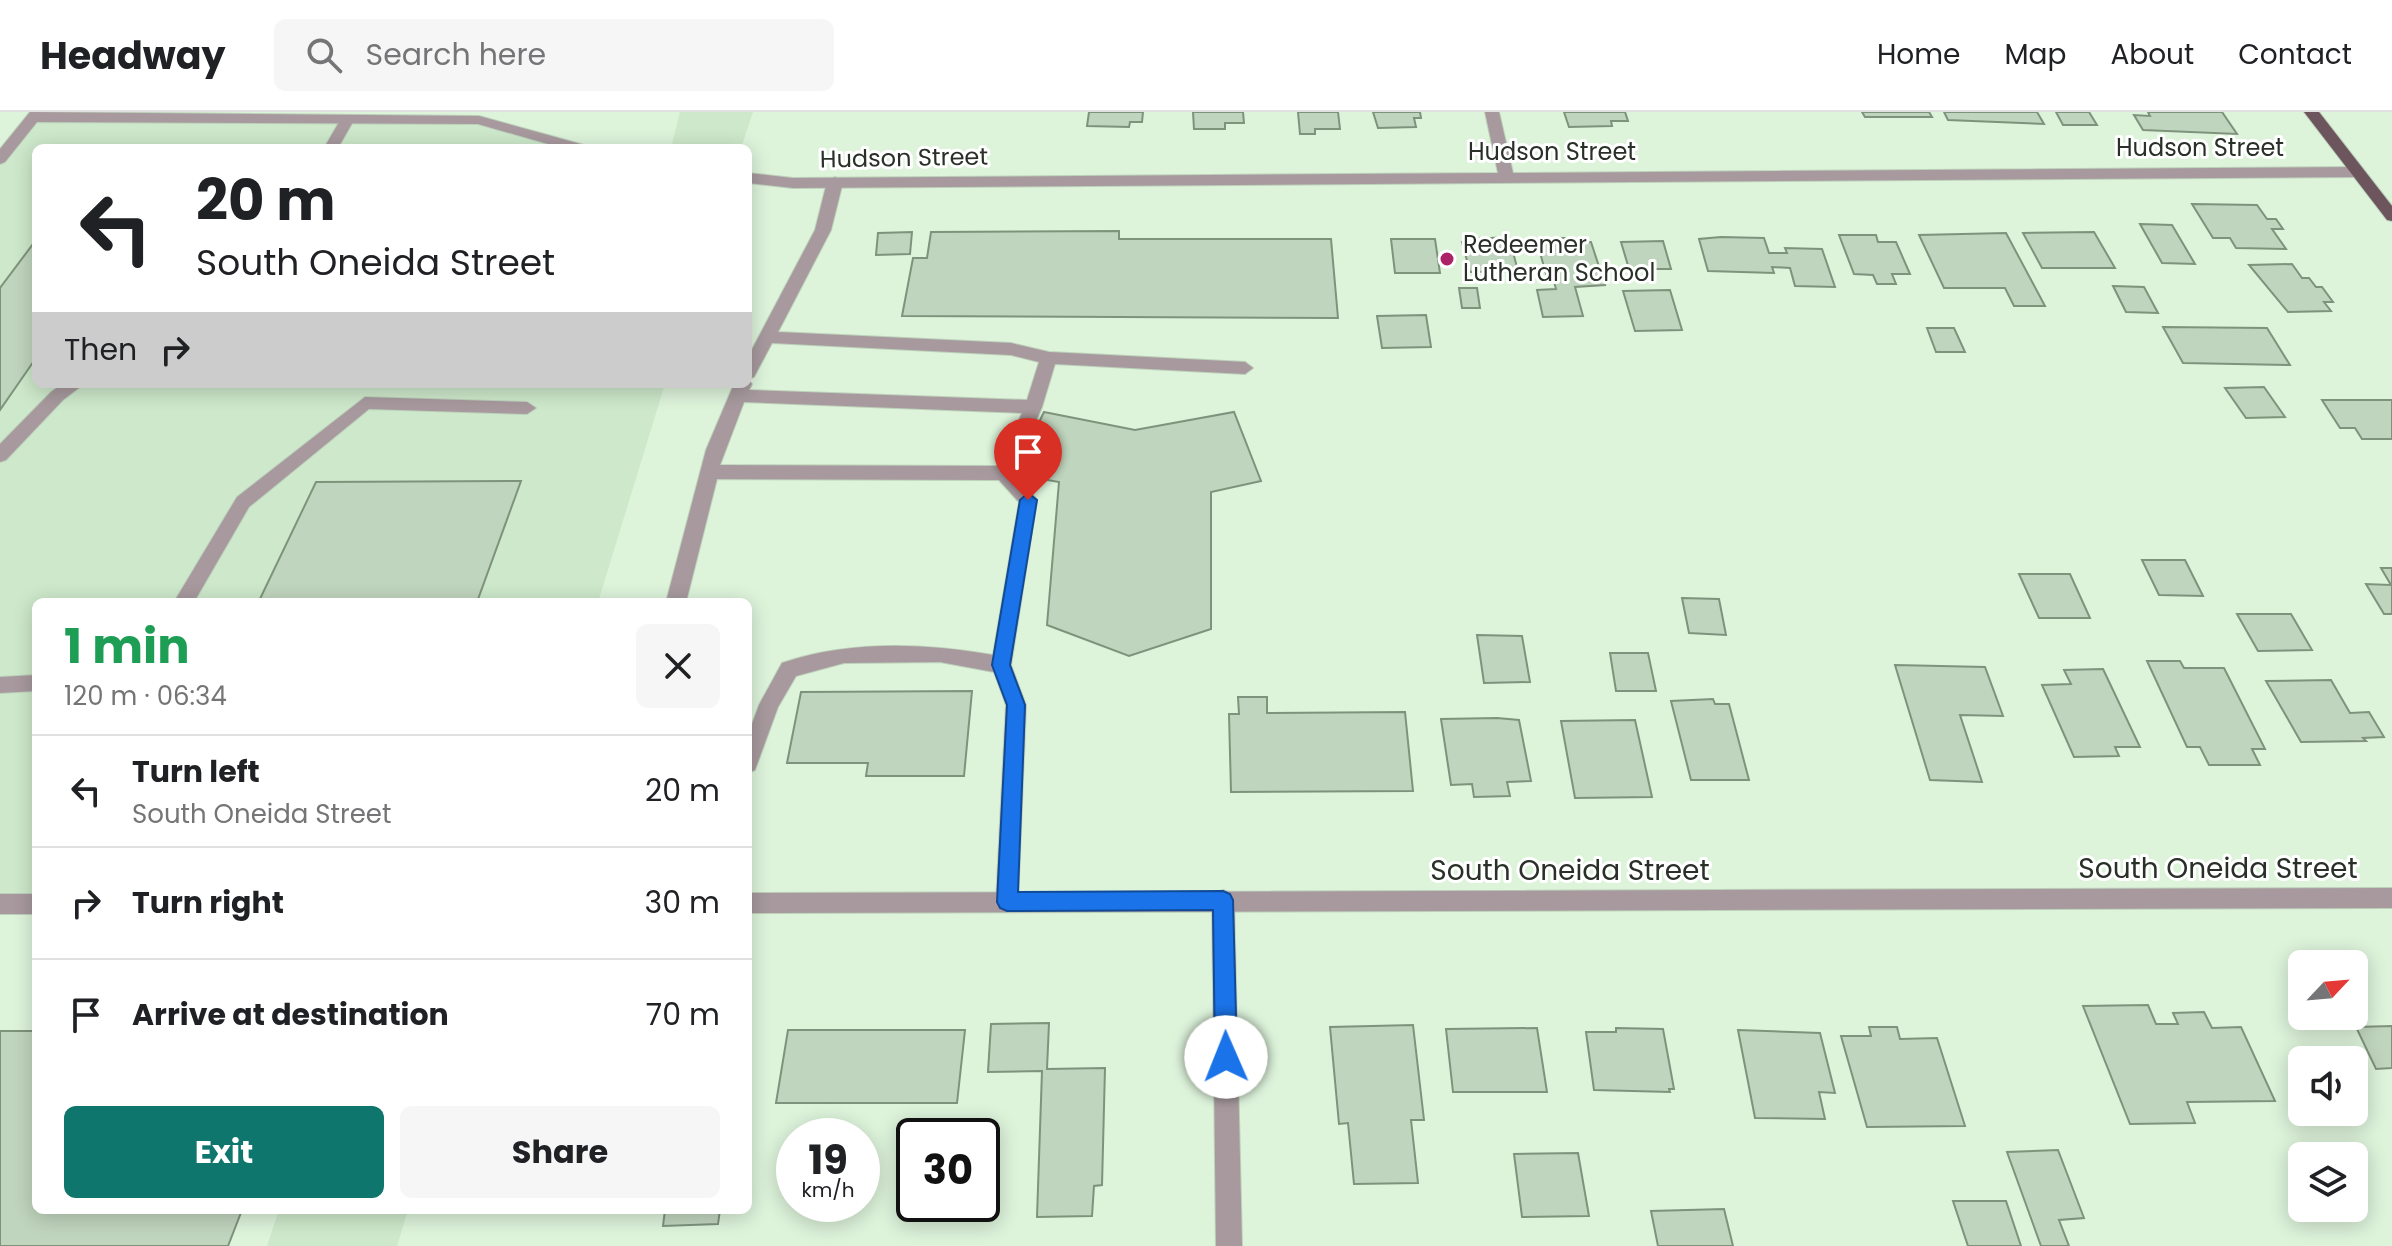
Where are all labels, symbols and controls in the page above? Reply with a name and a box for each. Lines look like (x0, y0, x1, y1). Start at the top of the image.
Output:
search box (274, 19, 834, 91)
text: Headway (40, 29, 226, 82)
icon: search (302, 33, 346, 77)
text: Search here (366, 33, 546, 76)
text: Home (1877, 35, 1960, 74)
text: Map (2004, 35, 2066, 74)
text: About (2110, 35, 2194, 74)
text: Contact (2238, 35, 2352, 74)
street label: Hudson Street (2116, 131, 2284, 164)
street label: Hudson Street (1468, 135, 1636, 168)
street label: Hudson Street (820, 140, 988, 175)
text: 20 m (196, 161, 336, 240)
icon: left (64, 176, 168, 280)
place label: Redeemer Lutheran School (1463, 228, 1655, 289)
text: South Oneida Street (196, 237, 555, 288)
marker: Redeemer Lutheran School (1438, 250, 1456, 268)
text: Then (64, 328, 137, 371)
icon: right (153, 328, 197, 372)
pin (994, 418, 1062, 500)
icon: arrive (1006, 430, 1050, 474)
text: 1 min (64, 613, 190, 680)
button: close (636, 624, 720, 708)
text: 120 m · 06:34 (64, 678, 227, 714)
text: Turn left (132, 750, 260, 793)
icon: left (64, 769, 108, 813)
text: 20 m (645, 769, 720, 812)
text: South Oneida Street (132, 796, 391, 832)
street label: South Oneida Street (2078, 849, 2358, 888)
street label: South Oneida Street (1430, 851, 1710, 890)
icon: right (64, 881, 108, 925)
text: Turn right (132, 881, 284, 924)
text: 30 m (645, 881, 720, 924)
north arrow (2288, 950, 2368, 1030)
map controls (2288, 950, 2368, 1222)
icon: arrive (64, 993, 108, 1037)
text: Arrive at destination (132, 993, 449, 1036)
text: 70 m (646, 993, 720, 1036)
position arrow (1184, 1015, 1268, 1099)
button: sound (2288, 1046, 2368, 1126)
button: Exit (64, 1106, 384, 1198)
button: Share (400, 1106, 720, 1198)
speed limit sign: 30 (896, 1118, 1000, 1222)
text: 19 (808, 1132, 848, 1188)
button: layers (2288, 1142, 2368, 1222)
text: km/h (801, 1176, 855, 1204)

